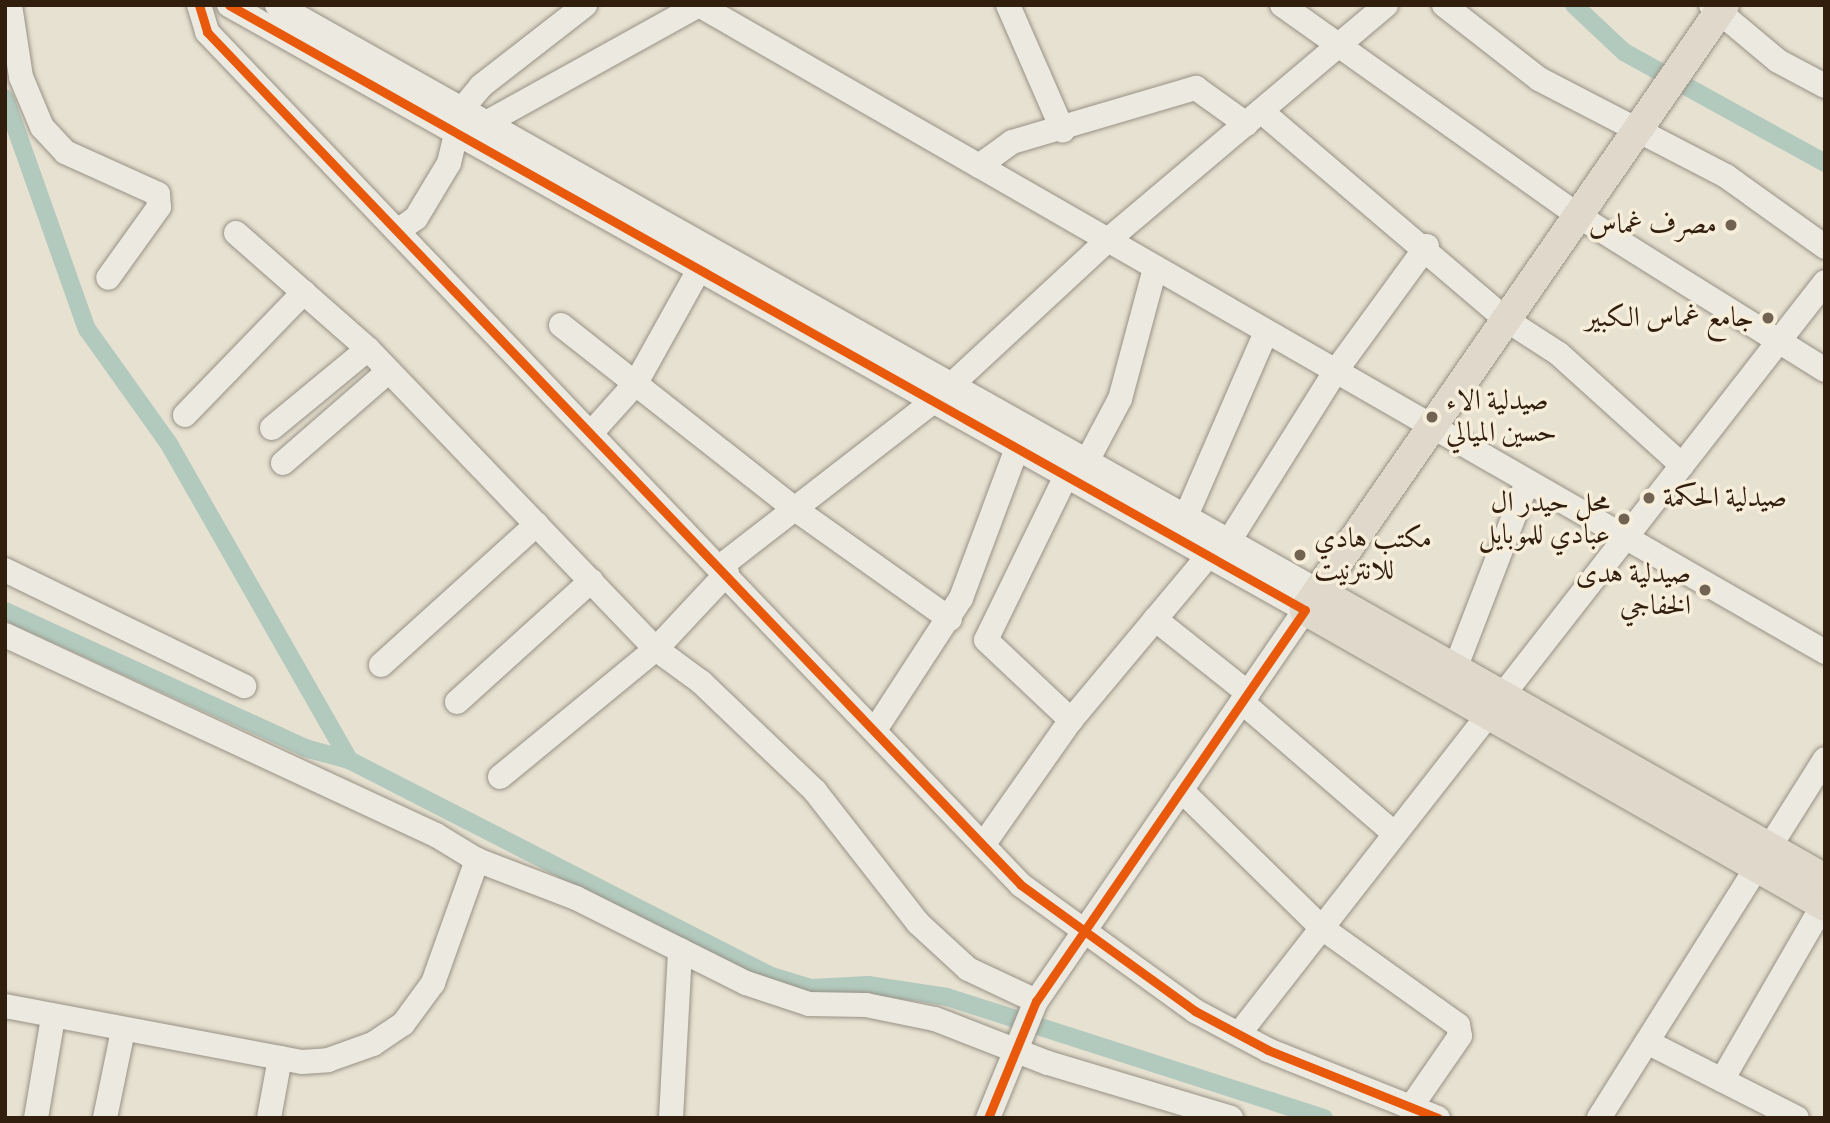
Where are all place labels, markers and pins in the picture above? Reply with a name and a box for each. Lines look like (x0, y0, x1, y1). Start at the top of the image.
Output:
place label: مصرف غماس (1589, 208, 1717, 242)
marker: مصرف غماس (1723, 217, 1739, 233)
place label: جامع غماس الكبير (1585, 301, 1754, 335)
marker: جامع غماس الكبير (1760, 310, 1776, 326)
place label: صيدلية الاء حسين الميالي (1446, 384, 1557, 450)
marker: صيدلية الاء حسين الميالي (1424, 409, 1440, 425)
place label: صيدلية الحكمة (1663, 481, 1787, 515)
place label: محل حيدر ال عبادي للموبايل (1478, 486, 1610, 552)
marker: صيدلية الحكمة (1641, 490, 1657, 506)
marker: محل حيدر ال عبادي للموبايل (1616, 511, 1632, 527)
place label: مكتب هادي للانترنيت (1314, 522, 1432, 588)
marker: مكتب هادي للانترنيت (1292, 547, 1308, 563)
place label: صيدلية هدى الخفاجي (1576, 557, 1691, 623)
marker: صيدلية هدى الخفاجي (1697, 582, 1713, 598)

